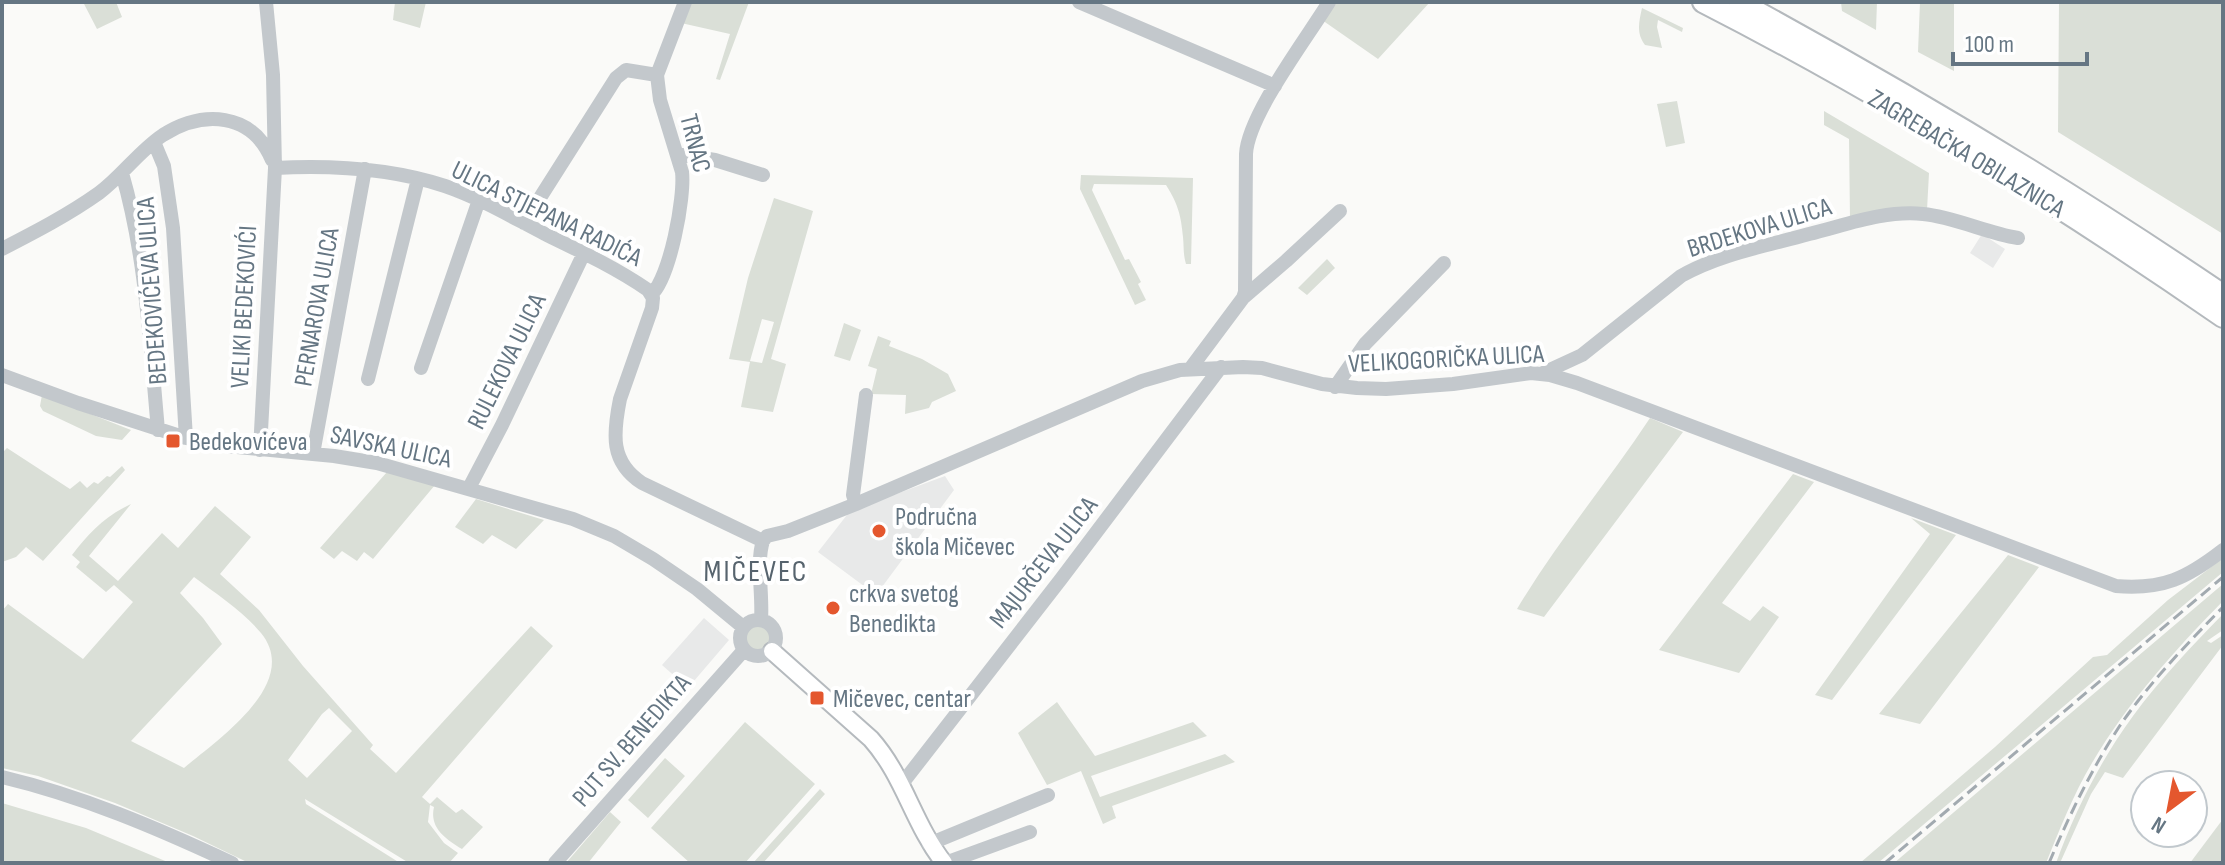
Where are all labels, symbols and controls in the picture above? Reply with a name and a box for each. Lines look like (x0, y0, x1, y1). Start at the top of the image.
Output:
scale bar (1953, 16, 2087, 66)
text: 100 m (1965, 30, 2014, 59)
street label: ZAGREBAČKA OBILAZNICA (1862, 83, 2071, 226)
street label: TRNAC (672, 111, 717, 176)
street label: ULICA STJEPANA RADIĆA (446, 155, 647, 274)
street label: BRDEKOVA ULICA (1684, 192, 1836, 265)
street label: BEDEKOVIĆEVA ULICA (130, 195, 175, 386)
street label: VELIKI BEDEKOVIĆI (225, 225, 264, 389)
street label: PERNAROVA ULICA (288, 225, 347, 389)
street label: RULEKOVA ULICA (461, 288, 554, 434)
street label: VELIKOGORIČKA ULICA (1347, 339, 1546, 380)
street label: SAVSKA ULICA (327, 420, 455, 476)
place label: Bedekovićeva (189, 427, 308, 458)
marker: Bedekovićeva (164, 432, 182, 450)
street label: MAJURČEVA ULICA (983, 490, 1106, 635)
place label: Područna škola Mičevec (895, 502, 1015, 563)
marker: Područna škola Mičevec (870, 522, 888, 540)
district label: MIČEVEC (704, 554, 808, 590)
place label: crkva svetog Benedikta (849, 579, 959, 640)
marker: crkva svetog Benedikta (824, 599, 842, 617)
street label: PUT SV. BENEDIKTA (566, 668, 699, 813)
place label: Mičevec, centar (833, 684, 972, 715)
marker: Mičevec, centar (808, 689, 826, 707)
north arrow (2129, 769, 2209, 849)
text: N (2147, 810, 2171, 839)

